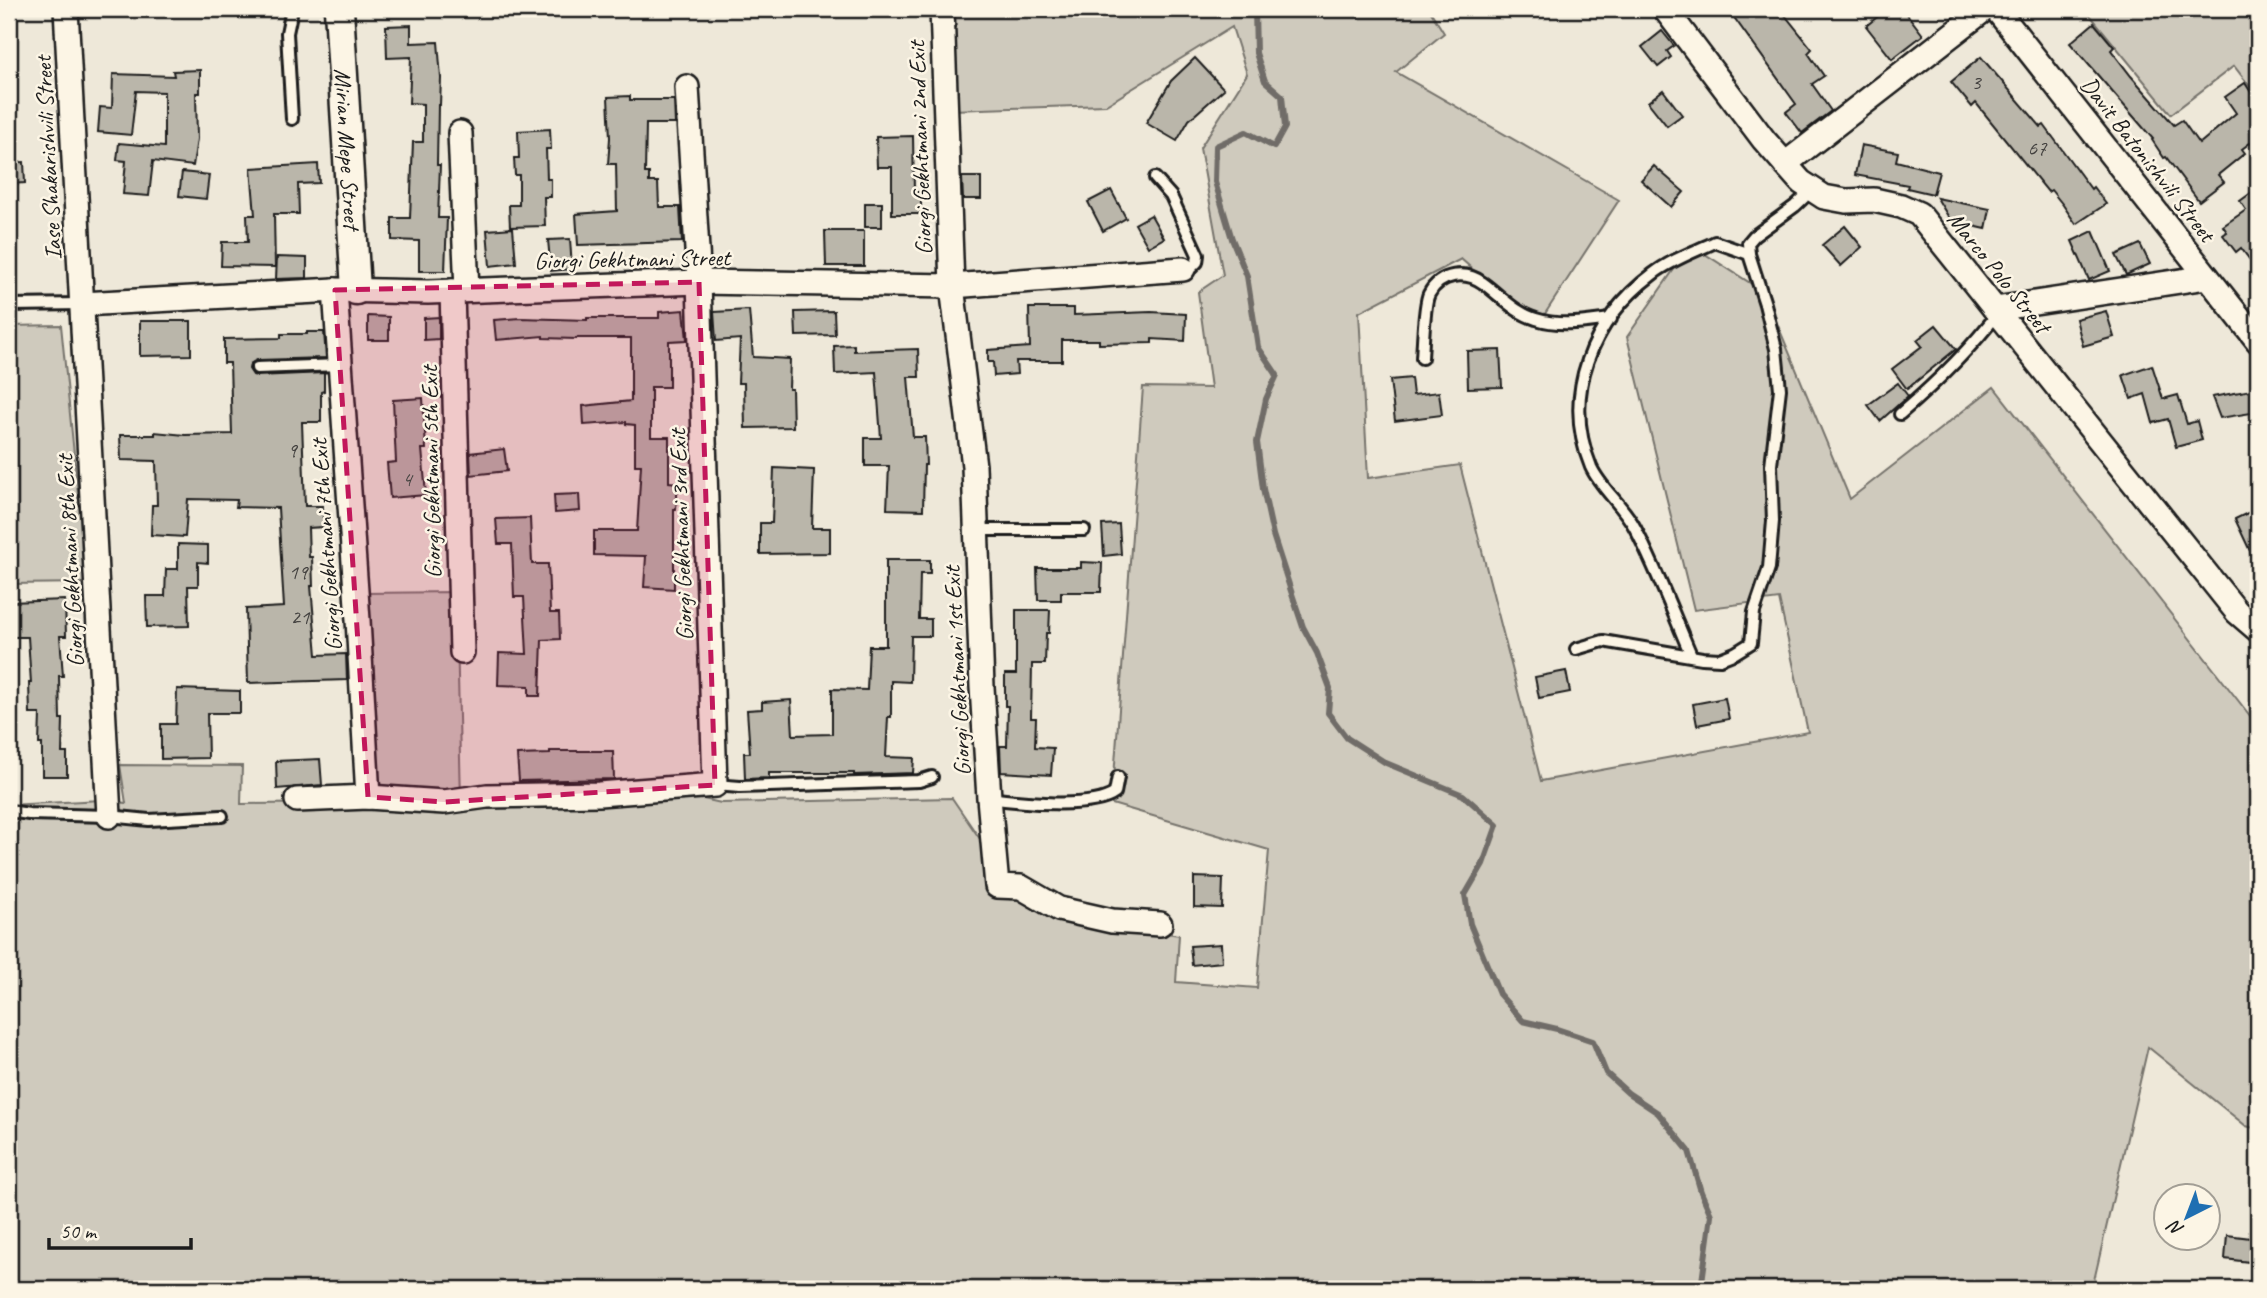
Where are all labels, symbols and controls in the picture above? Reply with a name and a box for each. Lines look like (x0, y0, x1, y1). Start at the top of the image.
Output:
street label: Giorgi Gekhtmani 2nd Exit (901, 38, 939, 255)
street label: Iase Shakarishvili Street (28, 53, 68, 261)
street label: Mirian Mepe Street (328, 67, 367, 233)
house number: 3 (1971, 69, 1982, 95)
street label: Davit Batonishvili Street (2074, 70, 2223, 249)
house number: 67 (2028, 135, 2048, 161)
street label: Marco Polo Street (1941, 205, 2059, 341)
street label: Giorgi Gekhtmani Street (534, 242, 732, 276)
street label: Giorgi Gekhtmani 5th Exit (414, 363, 448, 579)
street label: Giorgi Gekhtmani 3rd Exit (662, 427, 700, 641)
street label: Giorgi Gekhtmani 7th Exit (303, 436, 348, 652)
house number: 9 (287, 437, 298, 463)
street label: Giorgi Gekhtmani 8th Exit (49, 452, 91, 668)
house number: 4 (402, 466, 414, 492)
house number: 19 (289, 559, 309, 585)
street label: Giorgi Gekhtmani 1st Exit (936, 563, 977, 777)
house number: 21 (291, 604, 311, 630)
north arrow (2152, 1182, 2222, 1252)
scale bar (49, 1207, 191, 1251)
text: N (2161, 1214, 2189, 1242)
text: 50 m (60, 1218, 98, 1244)

